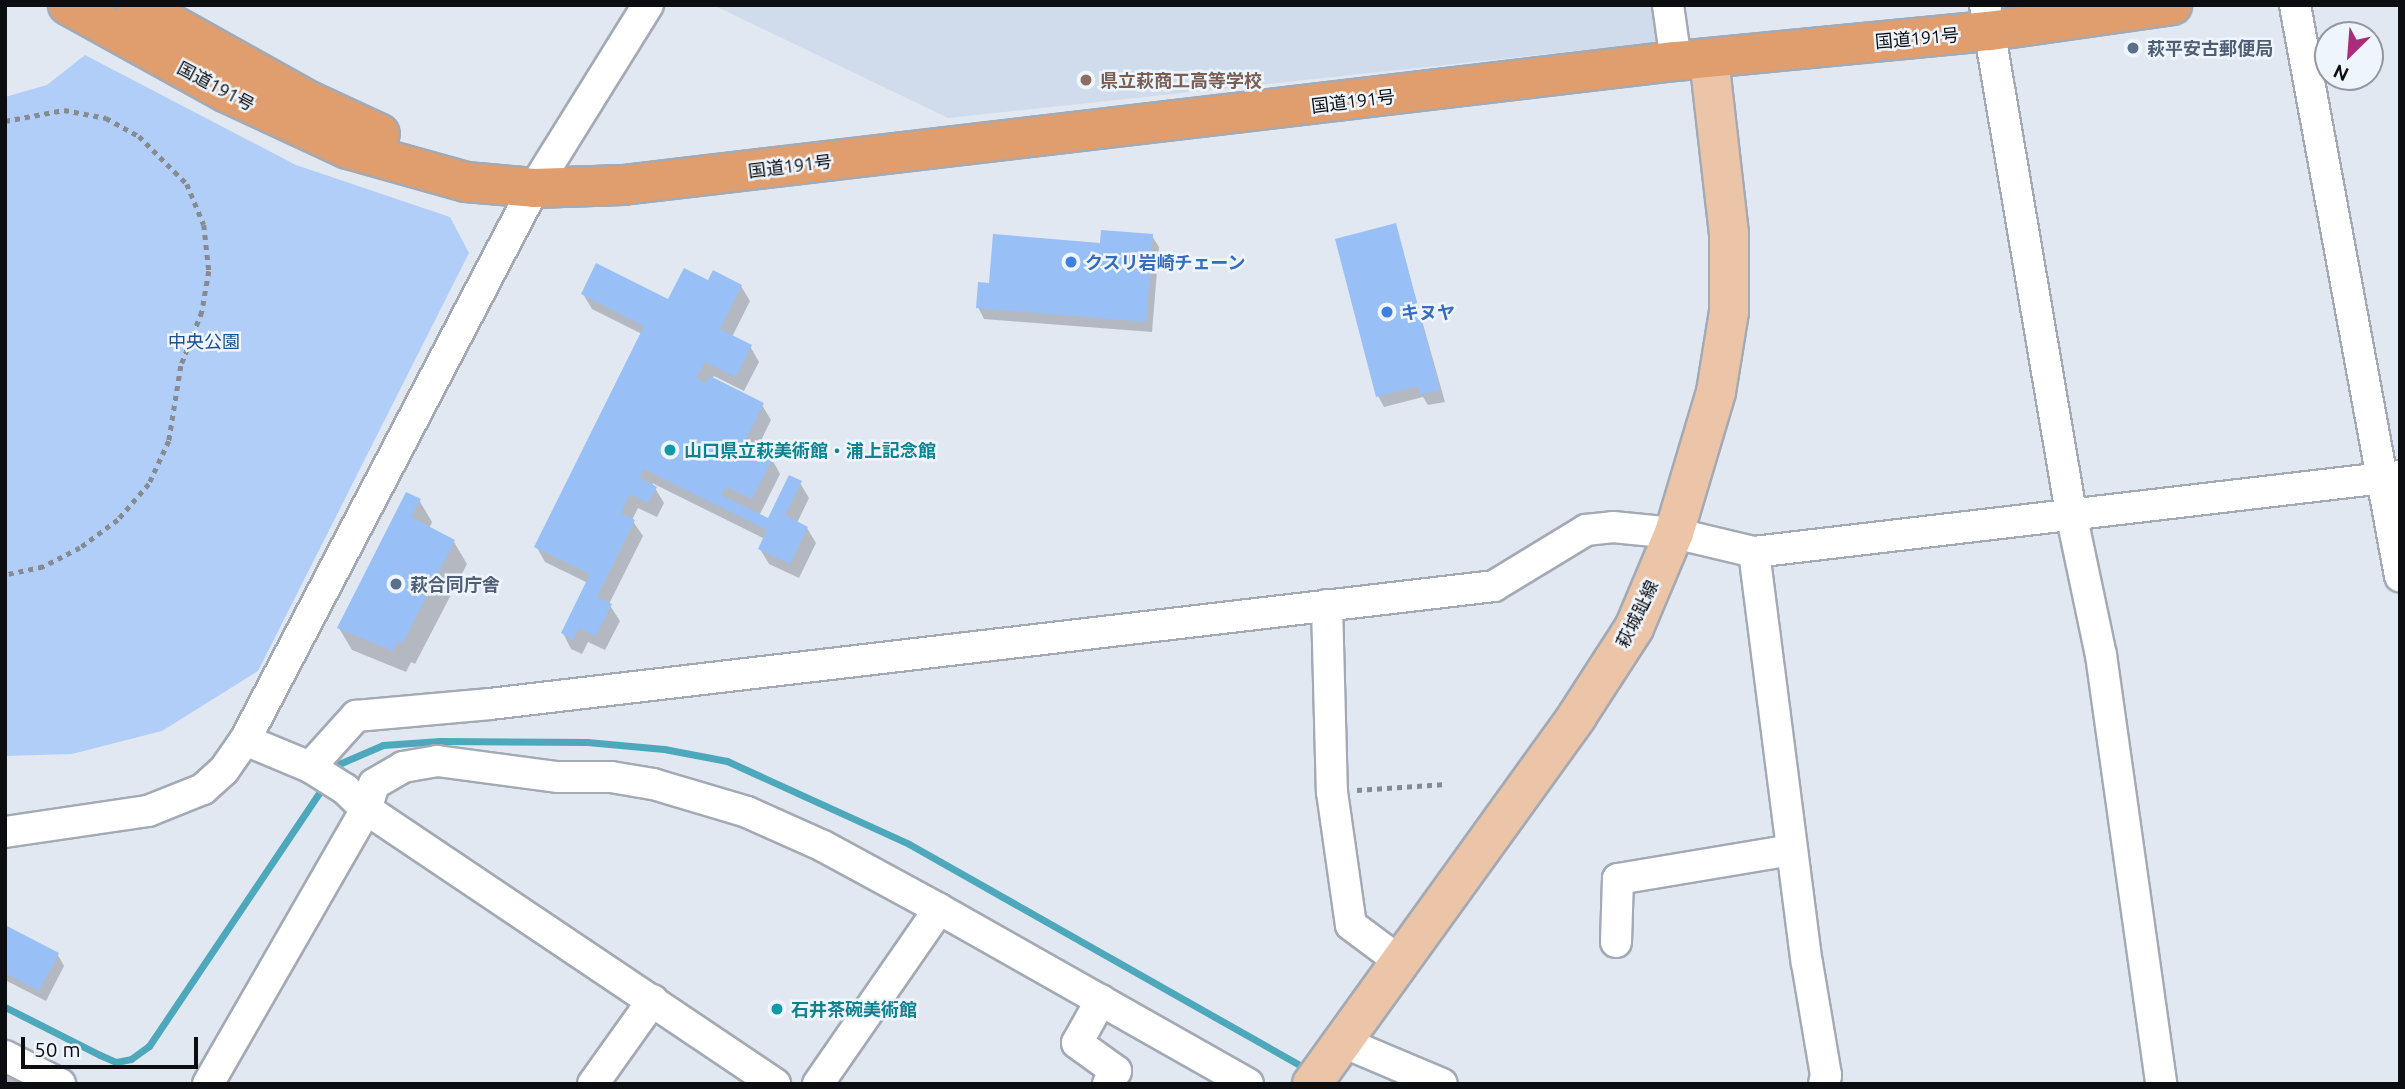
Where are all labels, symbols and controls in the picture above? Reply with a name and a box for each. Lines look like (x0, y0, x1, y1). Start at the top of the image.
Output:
north arrow (2314, 21, 2384, 91)
street label: 国道191号 (1874, 24, 1960, 52)
place label: 萩平安古郵便局 (2147, 37, 2273, 59)
marker: 萩平安古郵便局 (2125, 40, 2141, 56)
street label: 国道191号 (174, 57, 258, 115)
text: N (2330, 60, 2352, 86)
place label: 県立萩商工高等学校 (1100, 69, 1262, 91)
marker: 県立萩商工高等学校 (1078, 72, 1094, 88)
street label: 国道191号 (1310, 85, 1396, 117)
street label: 国道191号 (747, 150, 833, 182)
place label: クスリ岩崎チェーン (1085, 251, 1247, 273)
marker: クスリ岩崎チェーン (1063, 254, 1079, 270)
place label: キヌヤ (1401, 301, 1455, 323)
marker: キヌヤ (1379, 304, 1395, 320)
park label: 中央公園 (168, 330, 240, 352)
place label: 山口県立萩美術館・浦上記念館 (684, 439, 936, 461)
marker: 山口県立萩美術館・浦上記念館 (662, 442, 678, 458)
place label: 萩合同庁舎 (410, 573, 500, 595)
marker: 萩合同庁舎 (388, 576, 404, 592)
street label: 萩城趾線 (1612, 577, 1662, 651)
place label: 石井茶碗美術館 (791, 998, 917, 1020)
marker: 石井茶碗美術館 (769, 1001, 785, 1017)
scale bar (24, 1023, 201, 1066)
text: 50 m (34, 1037, 81, 1061)

